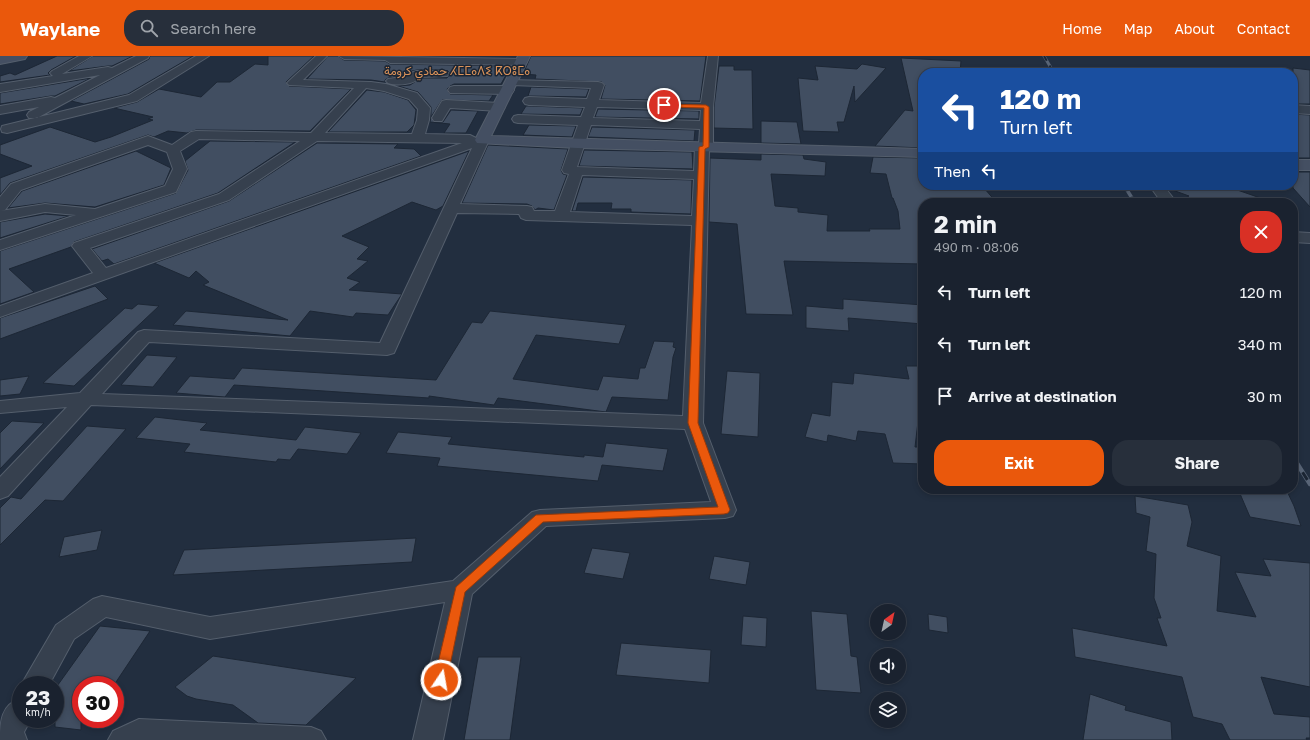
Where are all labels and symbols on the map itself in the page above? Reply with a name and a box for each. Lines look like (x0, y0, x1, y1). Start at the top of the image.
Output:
district label: حمادي كرومة ⵃⵎⵎⴰⴷⵉ ⴽⵔⵓⵎⴰ (384, 63, 530, 81)
pin (647, 88, 681, 122)
north arrow (870, 604, 906, 640)
position arrow (420, 659, 462, 701)
speed limit sign: 30 (72, 676, 124, 728)

